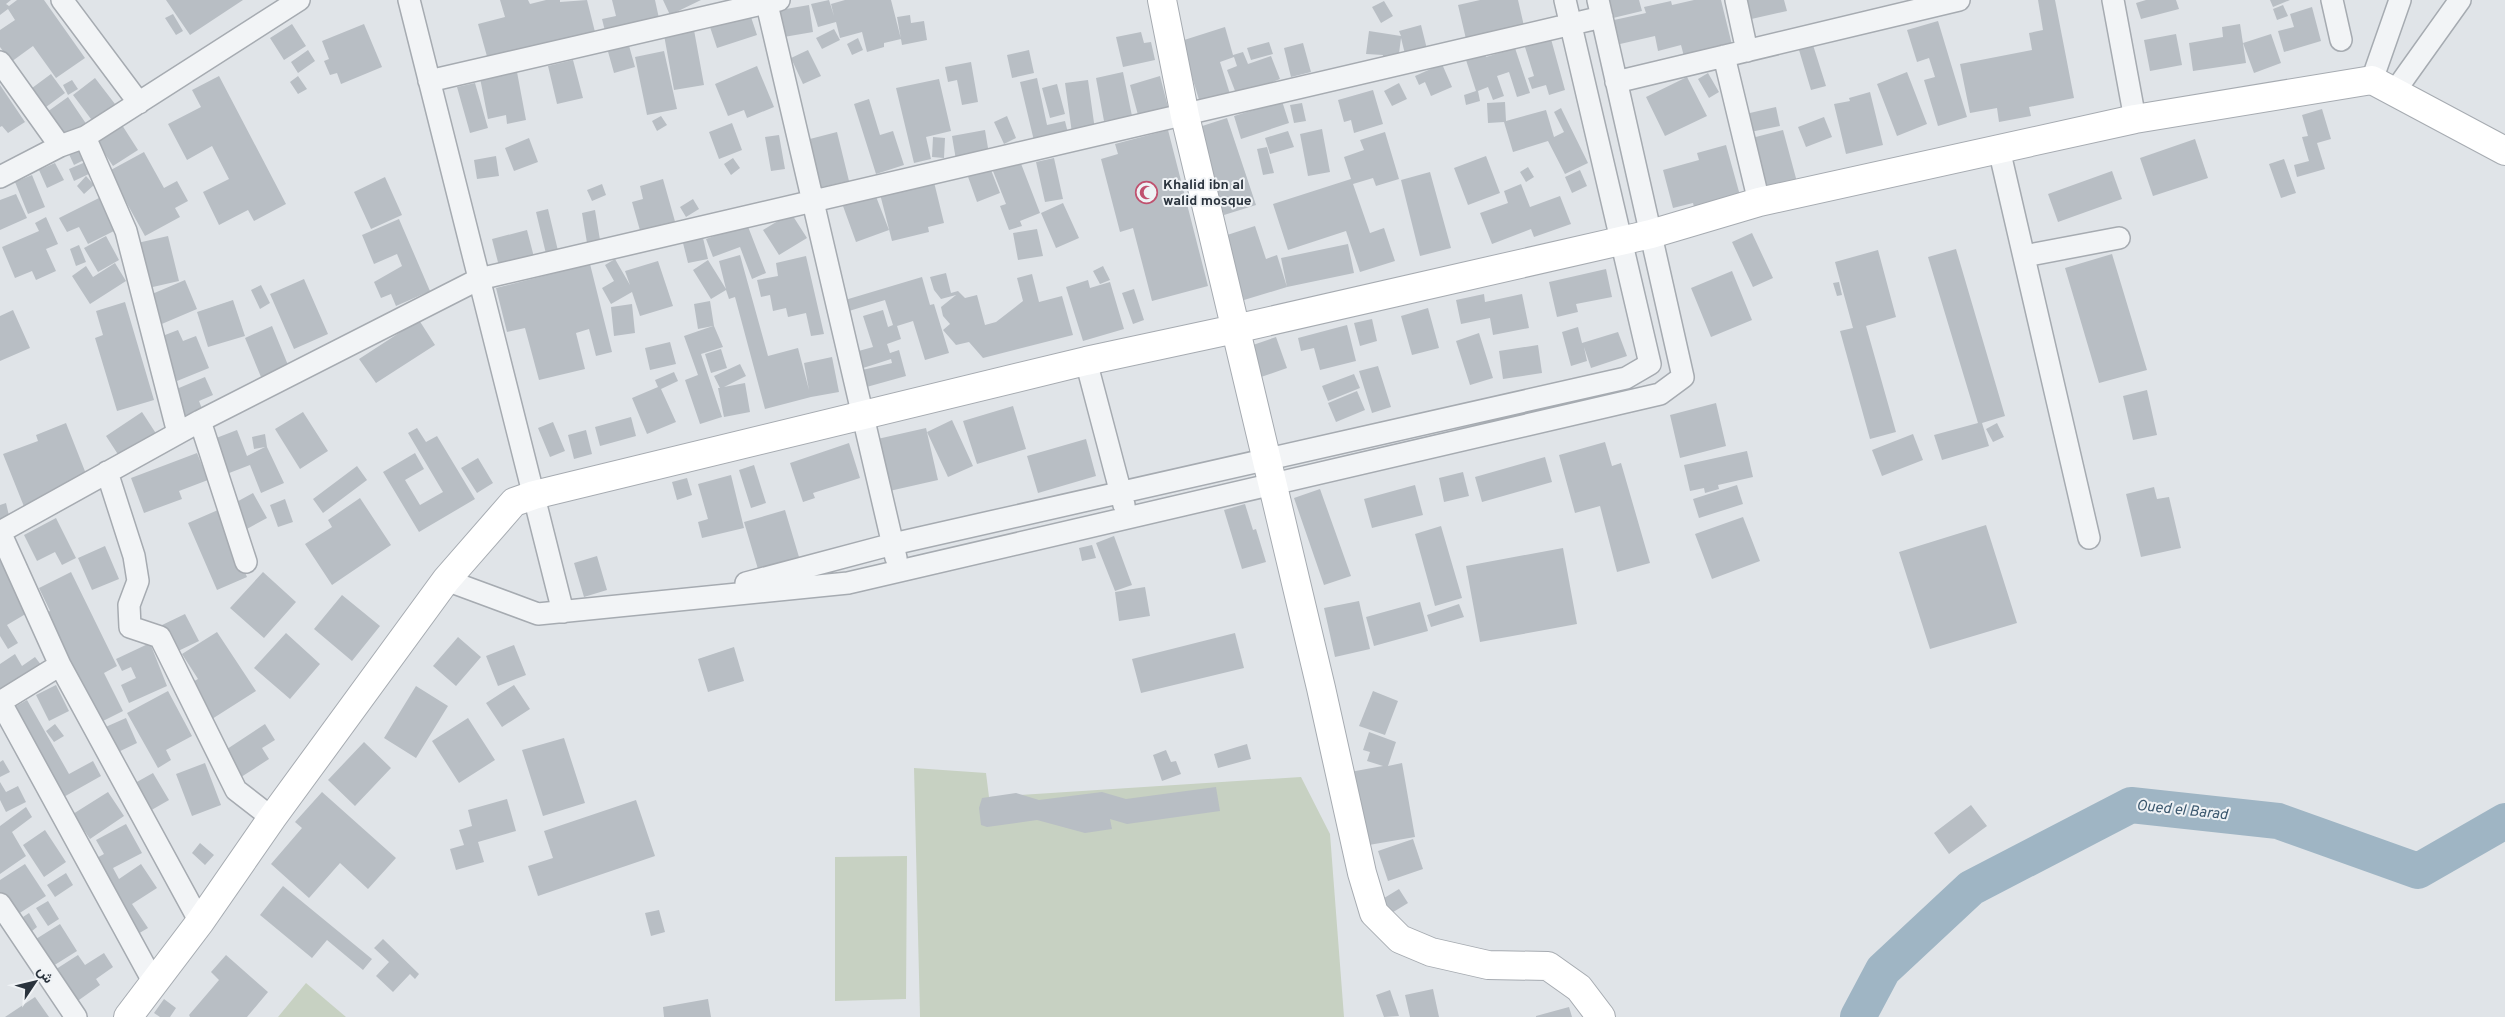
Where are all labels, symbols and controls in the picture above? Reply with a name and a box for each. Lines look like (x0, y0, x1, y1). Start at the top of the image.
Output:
place label: Khalid ibn al walid mosque (1163, 177, 1252, 210)
mosque icon: Khalid ibn al walid mosque (1135, 181, 1159, 205)
water label: Oued el Barad (2135, 797, 2229, 825)
north arrow (10, 957, 60, 1007)
text: ش (33, 964, 56, 987)

